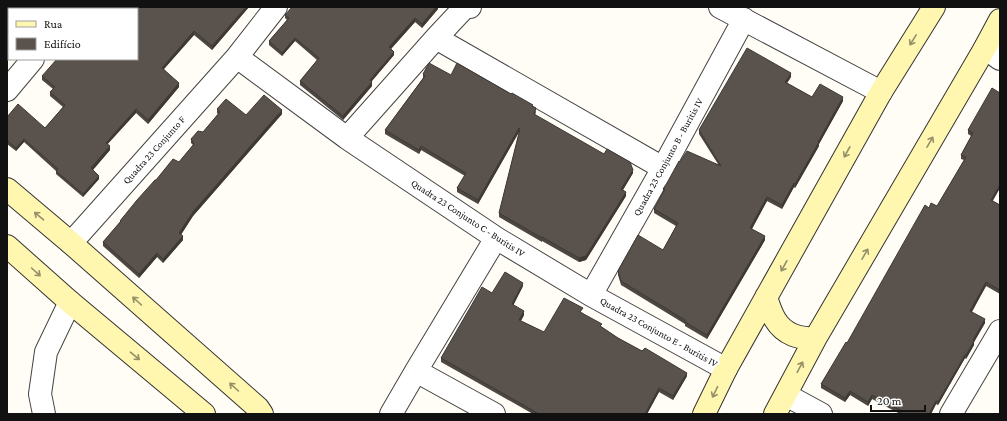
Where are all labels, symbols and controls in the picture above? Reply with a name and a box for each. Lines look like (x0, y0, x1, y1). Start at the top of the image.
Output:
legend (8, 8, 138, 60)
text: Rua (44, 17, 63, 31)
one-way arrow (909, 34, 917, 46)
text: Edifício (44, 37, 81, 51)
street label: Quadra 23 Conjunto B - Buritis IV (631, 96, 706, 218)
street label: Quadra 23 Conjunto F (121, 114, 188, 187)
one-way arrow (926, 137, 934, 148)
one-way arrow (843, 146, 851, 158)
street label: Quadra 23 Conjunto C - Buritis IV (409, 177, 527, 260)
one-way arrow (33, 211, 44, 220)
one-way arrow (861, 248, 869, 260)
one-way arrow (779, 259, 787, 271)
one-way arrow (31, 267, 41, 276)
street label: Quadra 23 Conjunto E - Buritis IV (598, 295, 720, 370)
one-way arrow (131, 297, 142, 306)
one-way arrow (130, 352, 140, 361)
one-way arrow (797, 361, 805, 373)
one-way arrow (229, 383, 239, 392)
one-way arrow (711, 386, 718, 398)
scale bar (871, 387, 925, 413)
text: 20 m (877, 394, 902, 408)

